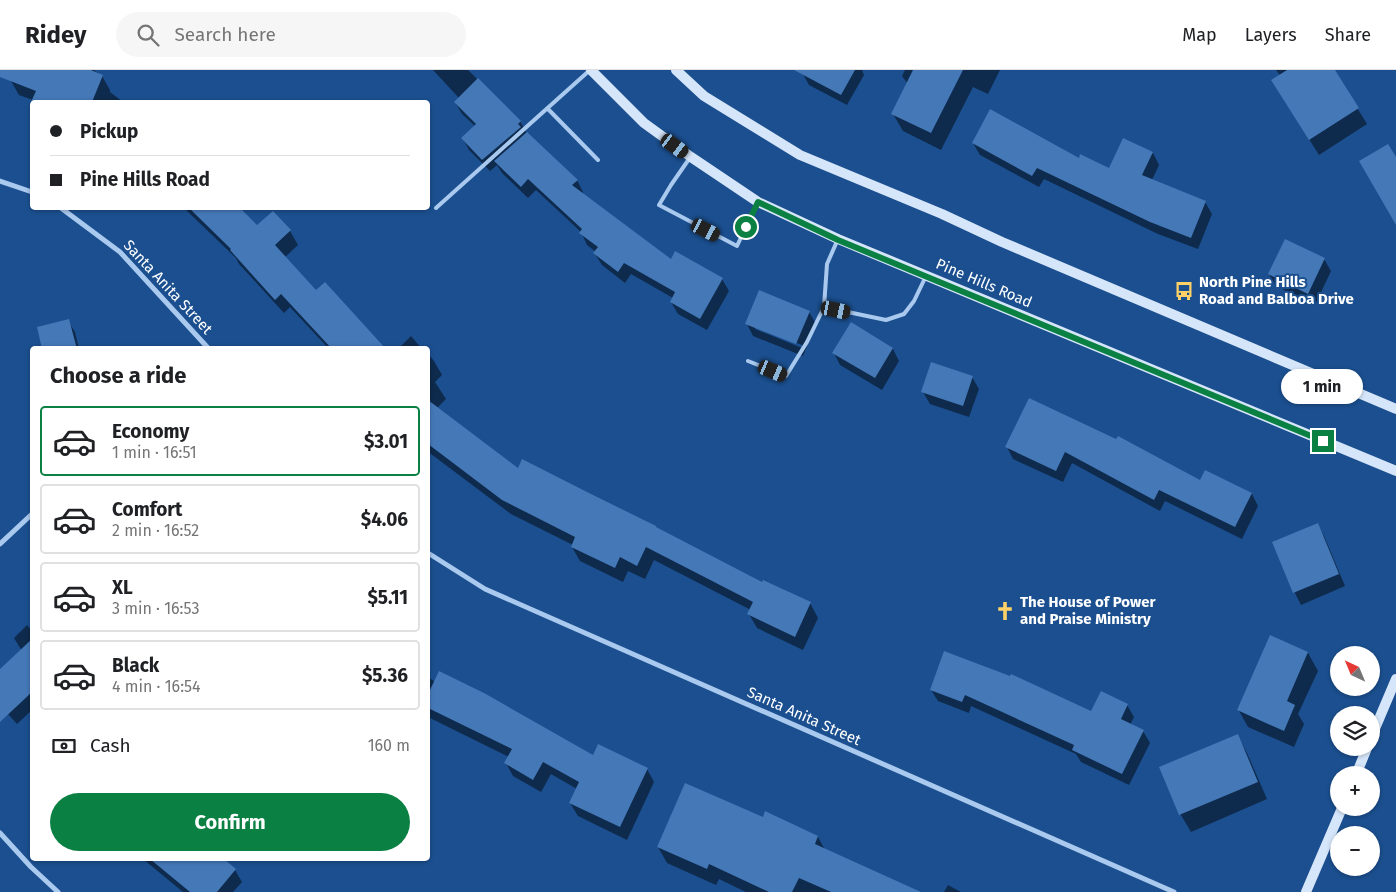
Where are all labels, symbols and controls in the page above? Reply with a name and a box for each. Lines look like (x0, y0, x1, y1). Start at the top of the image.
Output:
search box (116, 12, 466, 57)
text: Ridey (25, 21, 86, 49)
icon: search (134, 21, 162, 49)
text: Search here (174, 23, 276, 46)
text: Map (1182, 24, 1217, 46)
text: Layers (1245, 24, 1297, 46)
text: Share (1325, 24, 1371, 46)
text: Pickup (80, 120, 138, 143)
car (658, 131, 691, 161)
text: Pine Hills Road (80, 168, 210, 191)
route start (735, 216, 757, 238)
car (689, 217, 722, 243)
street label: Santa Anita Street (120, 236, 217, 338)
street label: Pine Hills Road (933, 255, 1035, 311)
place label: North Pine Hills Road and Balboa Drive (1199, 273, 1354, 308)
bus stop icon: North Pine Hills Road and Balboa Drive (1173, 280, 1195, 302)
car (819, 300, 852, 320)
car (756, 358, 789, 384)
text: Choose a ride (50, 362, 186, 389)
callout: 1 min (1282, 368, 1364, 404)
text: 1 min (1303, 377, 1341, 396)
icon: car (52, 419, 97, 464)
text: Economy (112, 420, 189, 443)
text: $3.01 (364, 430, 408, 453)
route end (1312, 430, 1334, 452)
text: 1 min · 16:51 (112, 443, 197, 462)
icon: car (52, 497, 97, 542)
text: Comfort (112, 498, 182, 521)
text: $4.06 (361, 508, 408, 531)
text: 2 min · 16:52 (112, 521, 199, 540)
icon: car (52, 575, 97, 620)
text: XL (112, 576, 133, 599)
text: $5.11 (367, 586, 408, 609)
place label: The House of Power and Praise Ministry (1020, 593, 1156, 628)
text: 3 min · 16:53 (112, 599, 199, 618)
church icon: The House of Power and Praise Ministry (994, 600, 1016, 622)
north arrow (1330, 646, 1380, 696)
map controls (1330, 646, 1380, 876)
icon: car (52, 653, 97, 698)
text: Black (112, 654, 159, 677)
text: $5.36 (362, 664, 408, 687)
text: 4 min · 16:54 (112, 677, 201, 696)
street label: Santa Anita Street (744, 683, 864, 749)
button: layers (1330, 706, 1380, 756)
icon: cash (50, 732, 78, 760)
text: Cash (90, 734, 131, 757)
text: 160 m (368, 736, 410, 755)
button: + (1330, 766, 1380, 816)
button: Confirm (50, 793, 410, 851)
button: − (1330, 826, 1380, 876)

